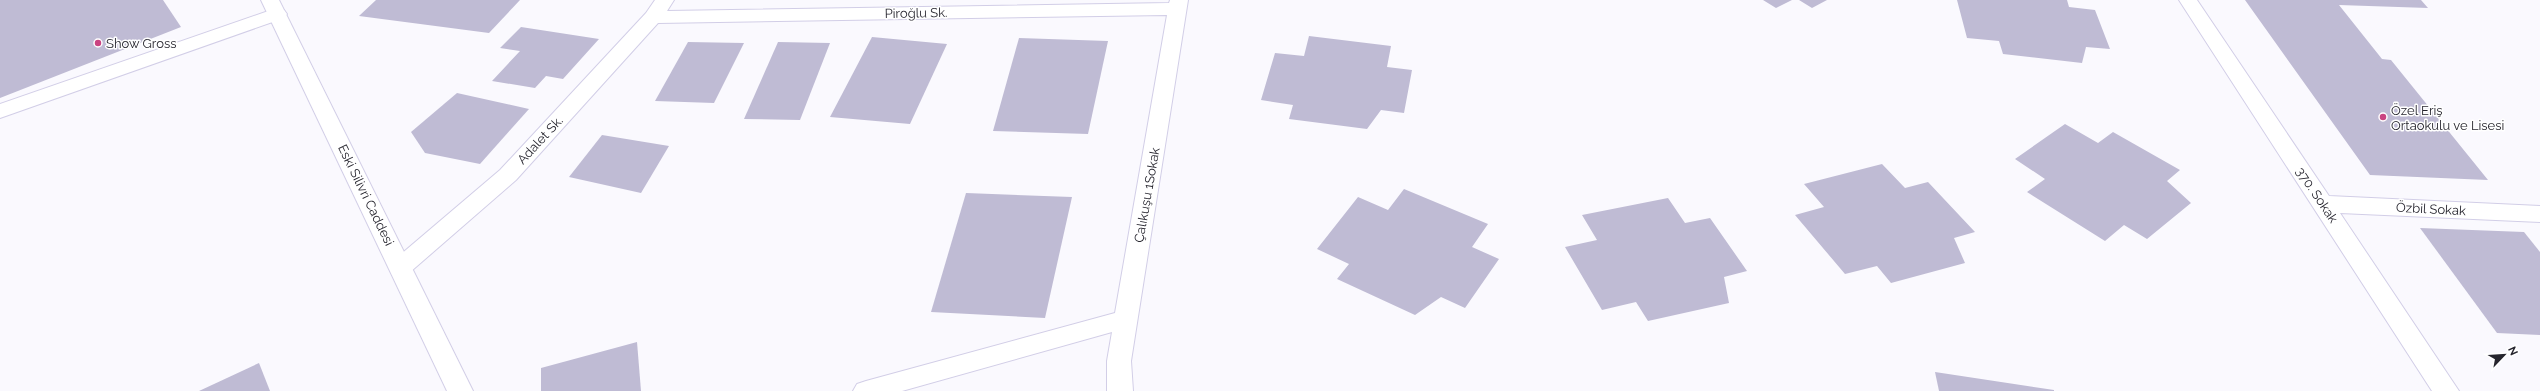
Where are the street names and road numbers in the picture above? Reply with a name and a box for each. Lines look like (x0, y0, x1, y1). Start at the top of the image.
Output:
street label: Piroğlu Sk. (884, 5, 948, 21)
street label: Adalet Sk. (514, 113, 566, 167)
street label: Eski Silivri Caddesi (335, 142, 397, 248)
street label: Çalıkuşu 1Sokak (1131, 146, 1163, 244)
street label: 370. Sokak (2293, 164, 2341, 226)
street label: Özbil Sokak (2396, 199, 2466, 218)

